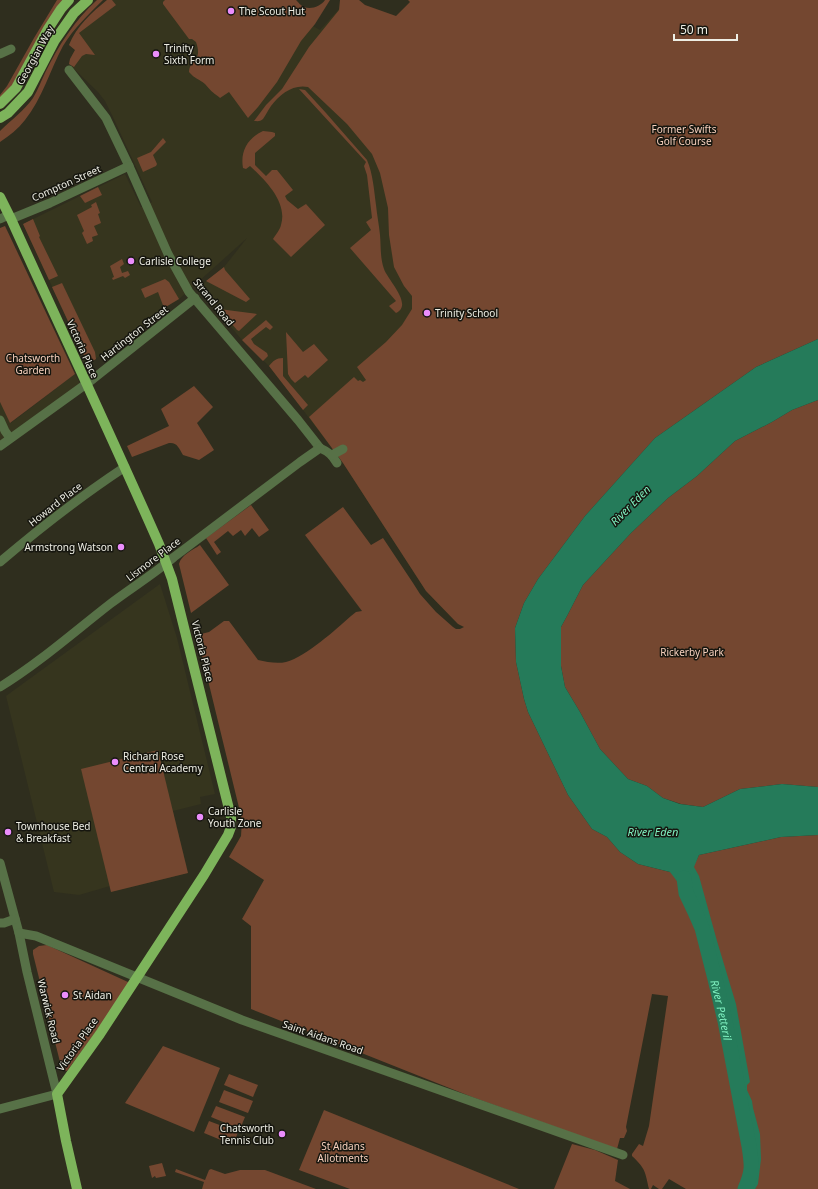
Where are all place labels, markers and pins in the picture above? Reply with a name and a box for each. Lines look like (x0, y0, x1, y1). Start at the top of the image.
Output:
place label: The Scout Hut (239, 4, 305, 18)
marker: The Scout Hut (226, 6, 236, 16)
place label: Trinity Sixth Form (164, 41, 214, 67)
marker: Trinity Sixth Form (151, 49, 161, 59)
place label: Carlisle College (139, 254, 211, 268)
marker: Carlisle College (126, 256, 136, 266)
place label: Trinity School (435, 306, 498, 320)
marker: Trinity School (422, 308, 432, 318)
place label: Armstrong Watson (24, 540, 113, 554)
marker: Armstrong Watson (116, 542, 126, 552)
place label: Richard Rose Central Academy (123, 749, 203, 775)
marker: Richard Rose Central Academy (110, 757, 120, 767)
place label: Carlisle Youth Zone (208, 804, 262, 830)
marker: Carlisle Youth Zone (195, 812, 205, 822)
place label: Townhouse Bed & Breakfast (16, 819, 90, 845)
marker: Townhouse Bed & Breakfast (3, 827, 13, 837)
place label: St Aidan (73, 988, 112, 1002)
marker: St Aidan (60, 990, 70, 1000)
place label: Chatsworth Tennis Club (220, 1121, 274, 1147)
marker: Chatsworth Tennis Club (277, 1129, 287, 1139)

